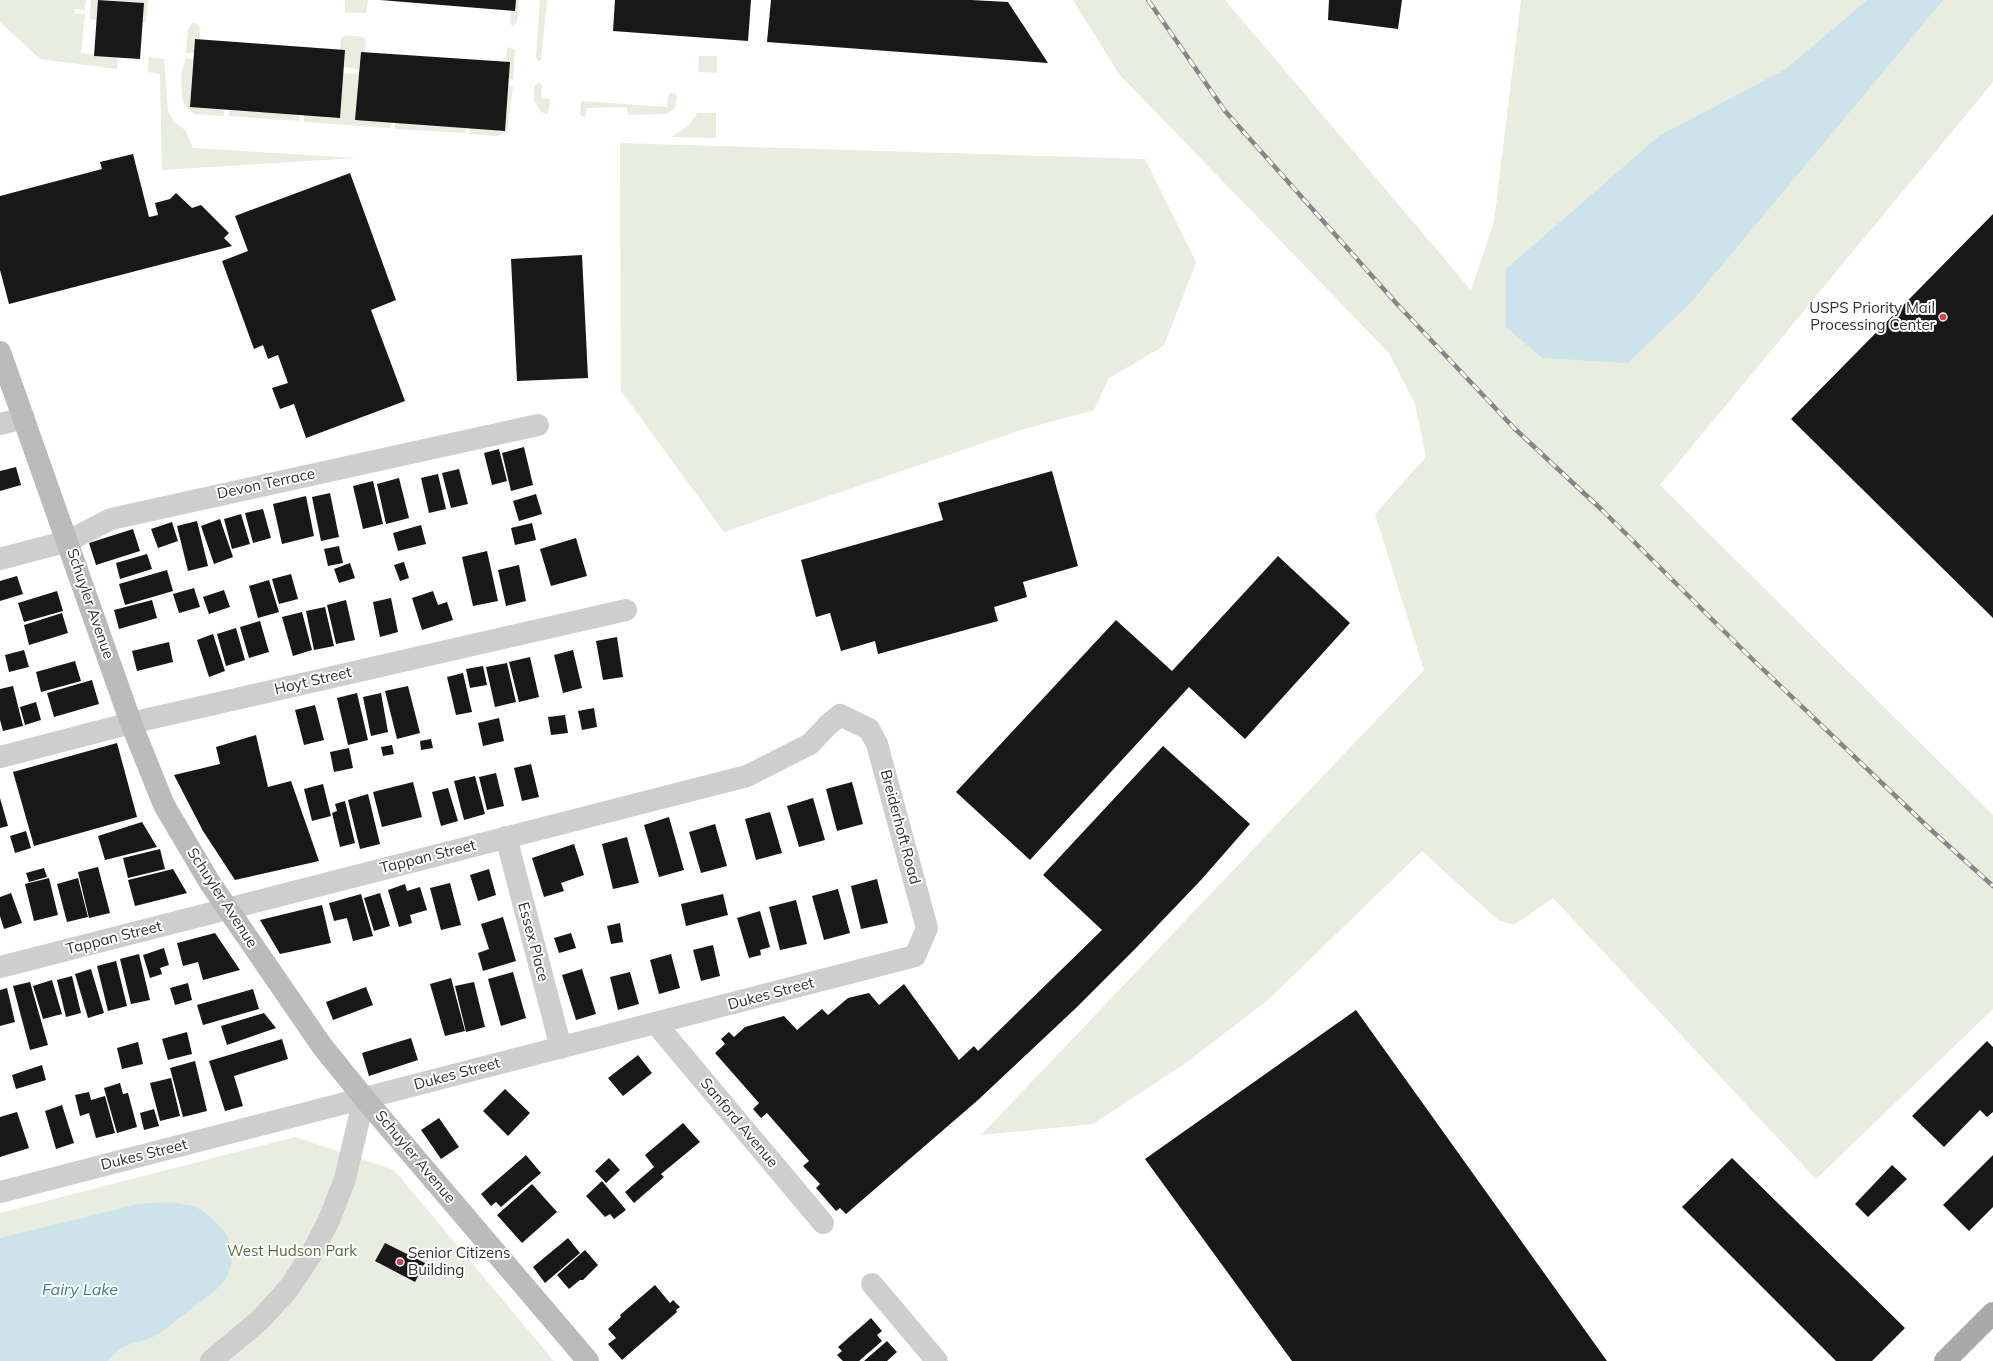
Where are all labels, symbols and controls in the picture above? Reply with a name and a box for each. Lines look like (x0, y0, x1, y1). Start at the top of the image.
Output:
place label: USPS Priority Mail Processing Center (1809, 299, 1935, 334)
marker: USPS Priority Mail Processing Center (1938, 312, 1948, 322)
street label: Devon Terrace (215, 465, 317, 503)
street label: Schuyler Avenue (63, 546, 117, 662)
street label: Hoyt Street (273, 663, 353, 699)
street label: Breiderhoft Road (876, 768, 924, 886)
street label: Tappan Street (378, 836, 478, 878)
street label: Schuyler Avenue (183, 845, 261, 951)
street label: Essex Place (514, 900, 552, 984)
street label: Tappan Street (64, 917, 164, 959)
street label: Dukes Street (726, 974, 816, 1014)
street label: Dukes Street (412, 1054, 502, 1094)
street label: Sanford Avenue (696, 1075, 782, 1171)
street label: Schuyler Avenue (371, 1107, 459, 1207)
street label: Dukes Street (99, 1136, 189, 1174)
park label: West Hudson Park (227, 1242, 357, 1260)
place label: Senior Citizens Building (408, 1244, 510, 1279)
marker: Senior Citizens Building (395, 1257, 405, 1267)
water label: Fairy Lake (42, 1280, 118, 1300)

